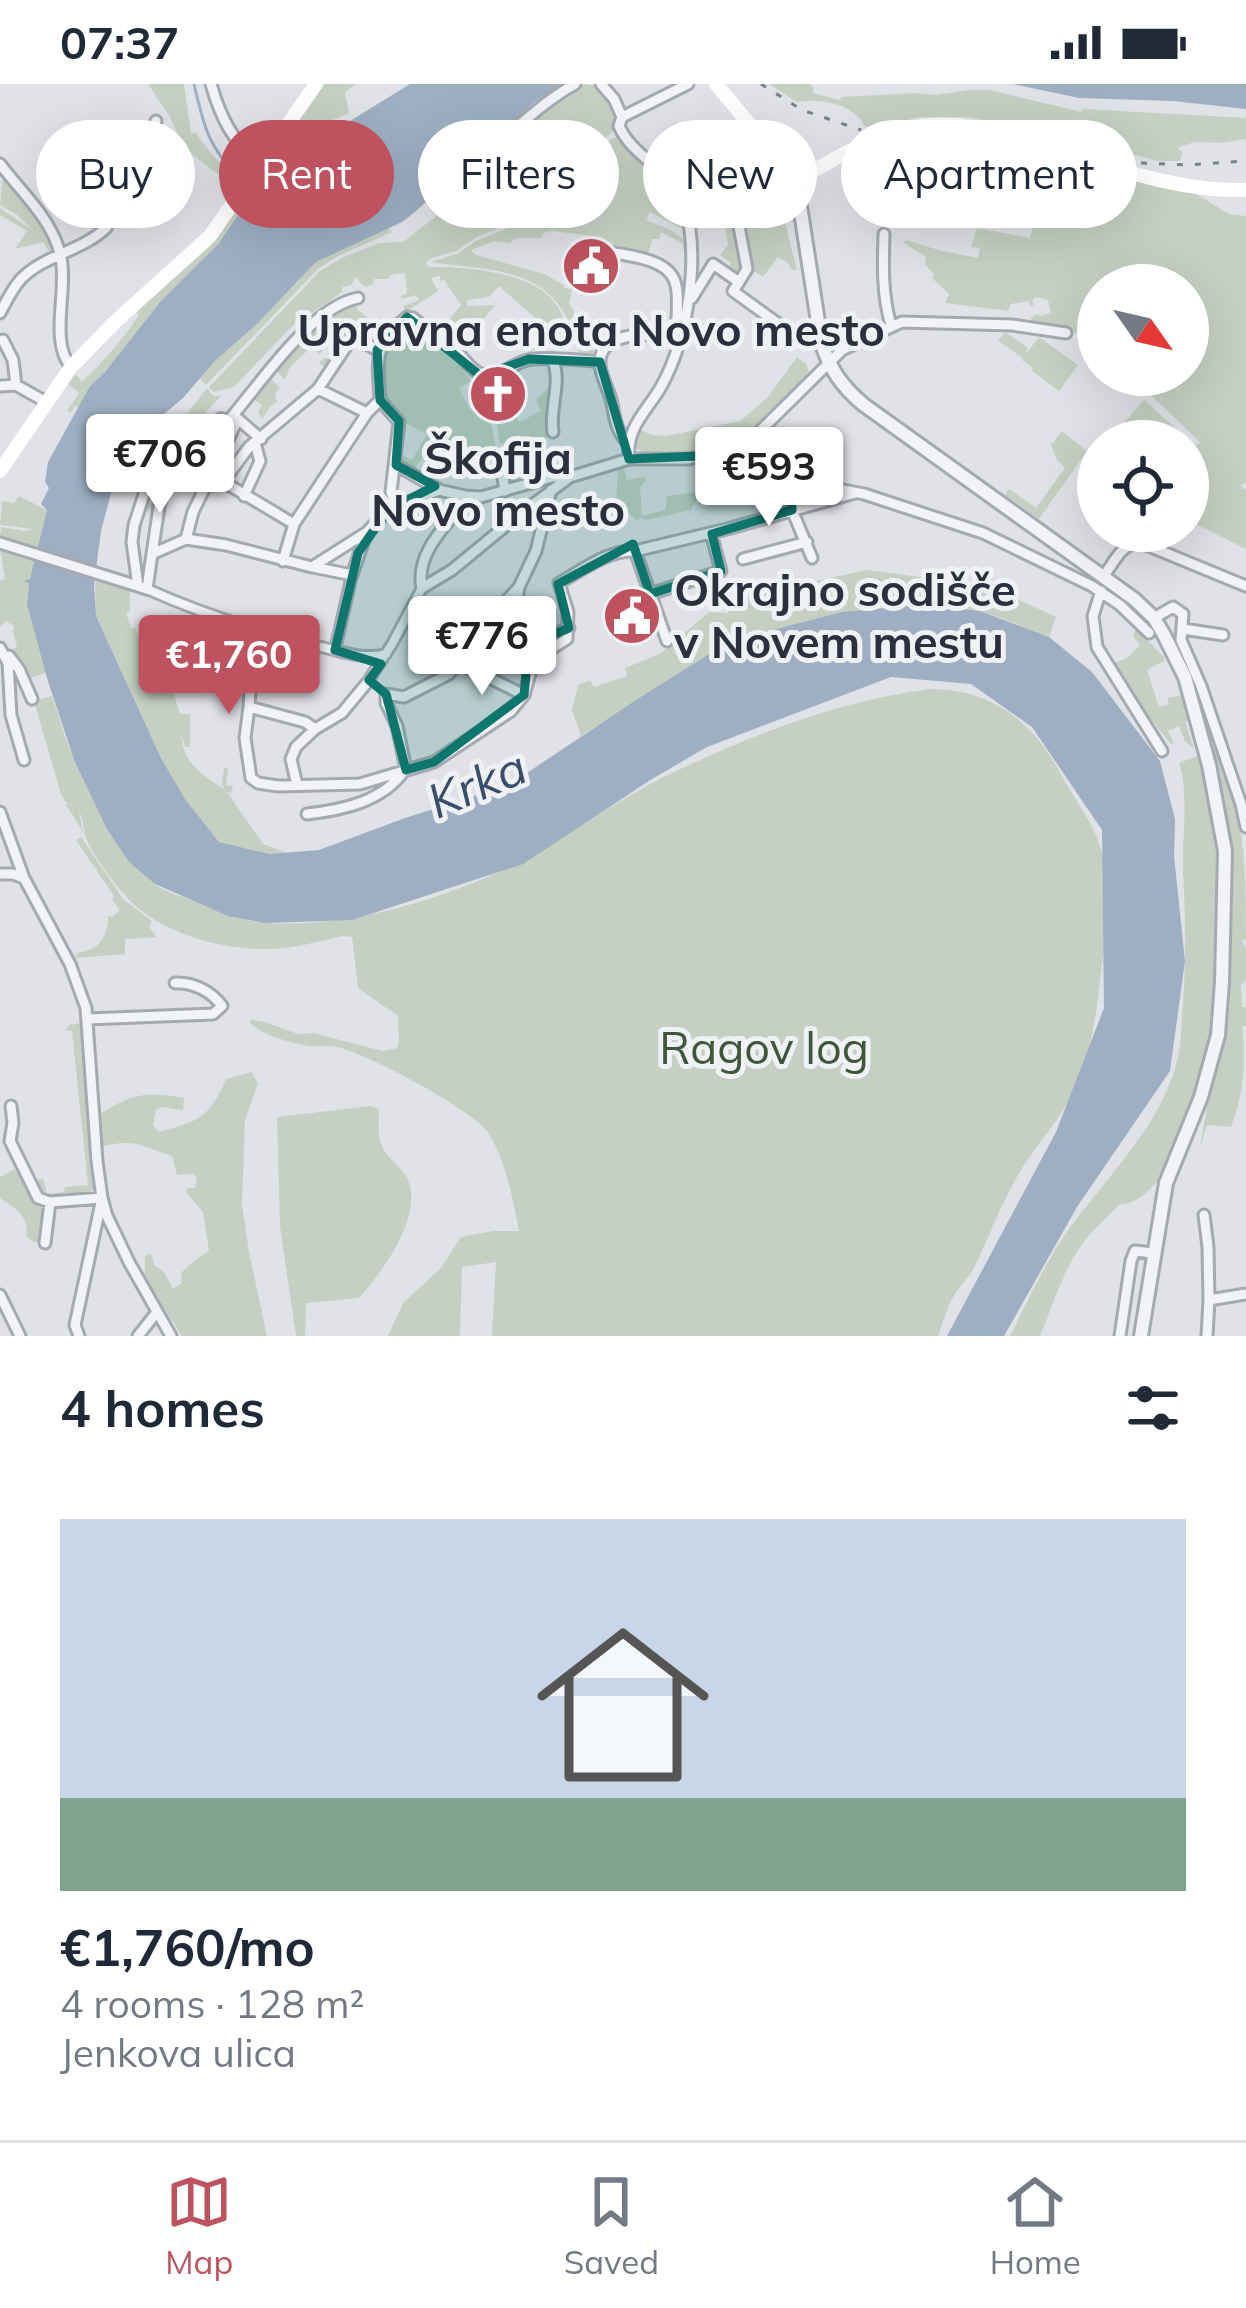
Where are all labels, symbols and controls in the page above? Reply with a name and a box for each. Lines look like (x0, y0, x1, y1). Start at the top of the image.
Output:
text: 07:37 (60, 14, 179, 70)
chip: Buy (36, 120, 195, 228)
chip: Rent (219, 120, 394, 228)
chip: Filters (418, 120, 619, 228)
chip: New (643, 120, 817, 228)
chip: Apartment (841, 120, 1137, 228)
public building icon: Upravna enota Novo mesto (560, 235, 622, 297)
north arrow (1077, 264, 1209, 396)
map controls (1077, 264, 1209, 552)
place label: Upravna enota Novo mesto (297, 301, 885, 357)
church icon: Škofija Novo mesto (467, 363, 529, 425)
pin: €706 (89, 414, 231, 516)
button: locate (1077, 420, 1209, 552)
pin: €593 (698, 427, 840, 529)
text: €706 (113, 428, 207, 477)
place label: Škofija Novo mesto (371, 429, 625, 537)
text: €593 (722, 441, 816, 490)
place label: Okrajno sodišče v Novem mestu (673, 561, 1016, 669)
public building icon: Okrajno sodišče v Novem mestu (601, 585, 663, 647)
pin: €776 (411, 596, 553, 698)
text: €776 (435, 610, 529, 659)
pin: €1,760 (131, 615, 327, 717)
text: €1,760 (166, 629, 292, 678)
water label: Krka (418, 736, 535, 830)
park label: Ragov log (659, 1019, 869, 1075)
icon: filters (1120, 1375, 1186, 1441)
text: 4 homes (60, 1376, 265, 1440)
icon: home (515, 1597, 731, 1813)
text: €1,760/mo (60, 1915, 315, 1979)
text: 4 rooms · 128 m² (60, 1979, 364, 2028)
text: Jenkova ulica (60, 2028, 296, 2077)
tab: Map (165, 2169, 233, 2282)
tab: Saved (564, 2169, 659, 2282)
tab: Home (990, 2169, 1081, 2282)

